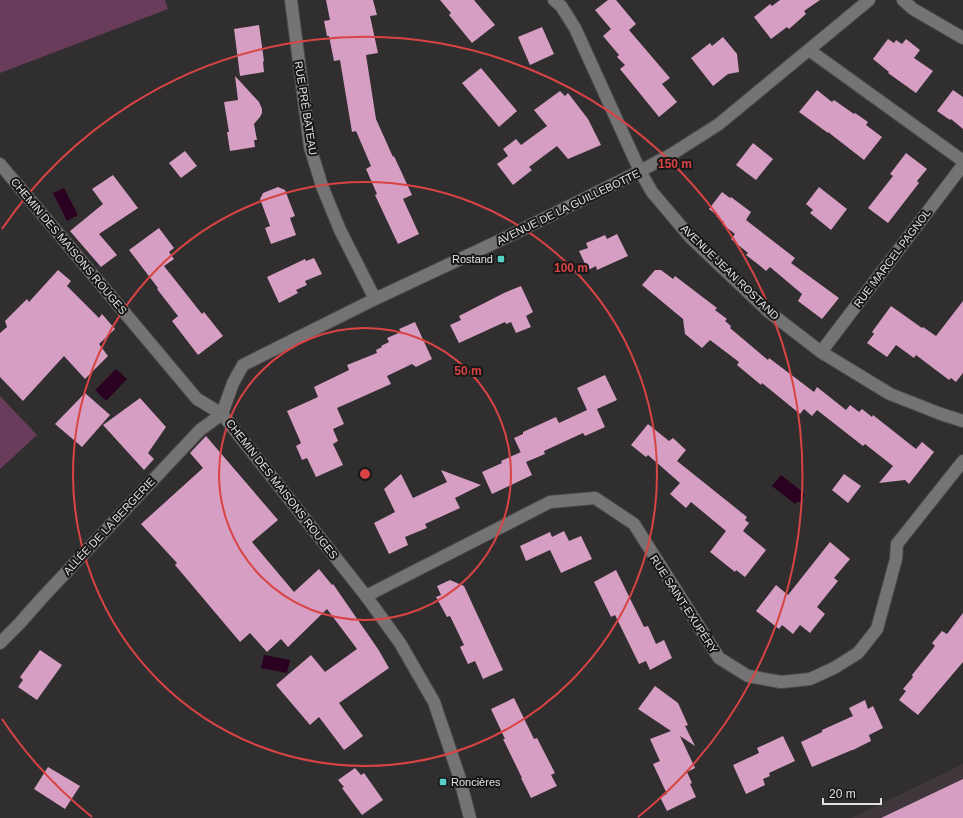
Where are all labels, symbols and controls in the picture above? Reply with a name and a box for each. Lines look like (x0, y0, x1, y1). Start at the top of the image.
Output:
street label: RUE PRÉ BATEAU (293, 60, 319, 156)
text: 150 m (658, 157, 692, 171)
street label: AVENUE DE LA GUILLEBOTTE (495, 167, 641, 247)
street label: CHEMIN DES MAISONS ROUGES (9, 176, 129, 316)
street label: RUE MARCEL PAGNOL (851, 207, 933, 309)
street label: AVENUE JEAN ROSTAND (678, 222, 782, 322)
place label: Rostand (452, 253, 493, 265)
marker: Rostand (496, 254, 506, 264)
text: 100 m (554, 261, 588, 275)
text: 50 m (454, 364, 482, 378)
street label: CHEMIN DES MAISONS ROUGES (224, 417, 340, 561)
centre of rings (358, 467, 372, 481)
street label: ALLÉE DE LA BERGERIE (61, 475, 157, 577)
street label: RUE SAINT-EXUPÉRY (648, 553, 720, 656)
place label: Roncières (451, 776, 501, 788)
marker: Roncières (438, 777, 448, 787)
scale bar (823, 780, 881, 806)
text: 20 m (829, 787, 856, 801)

